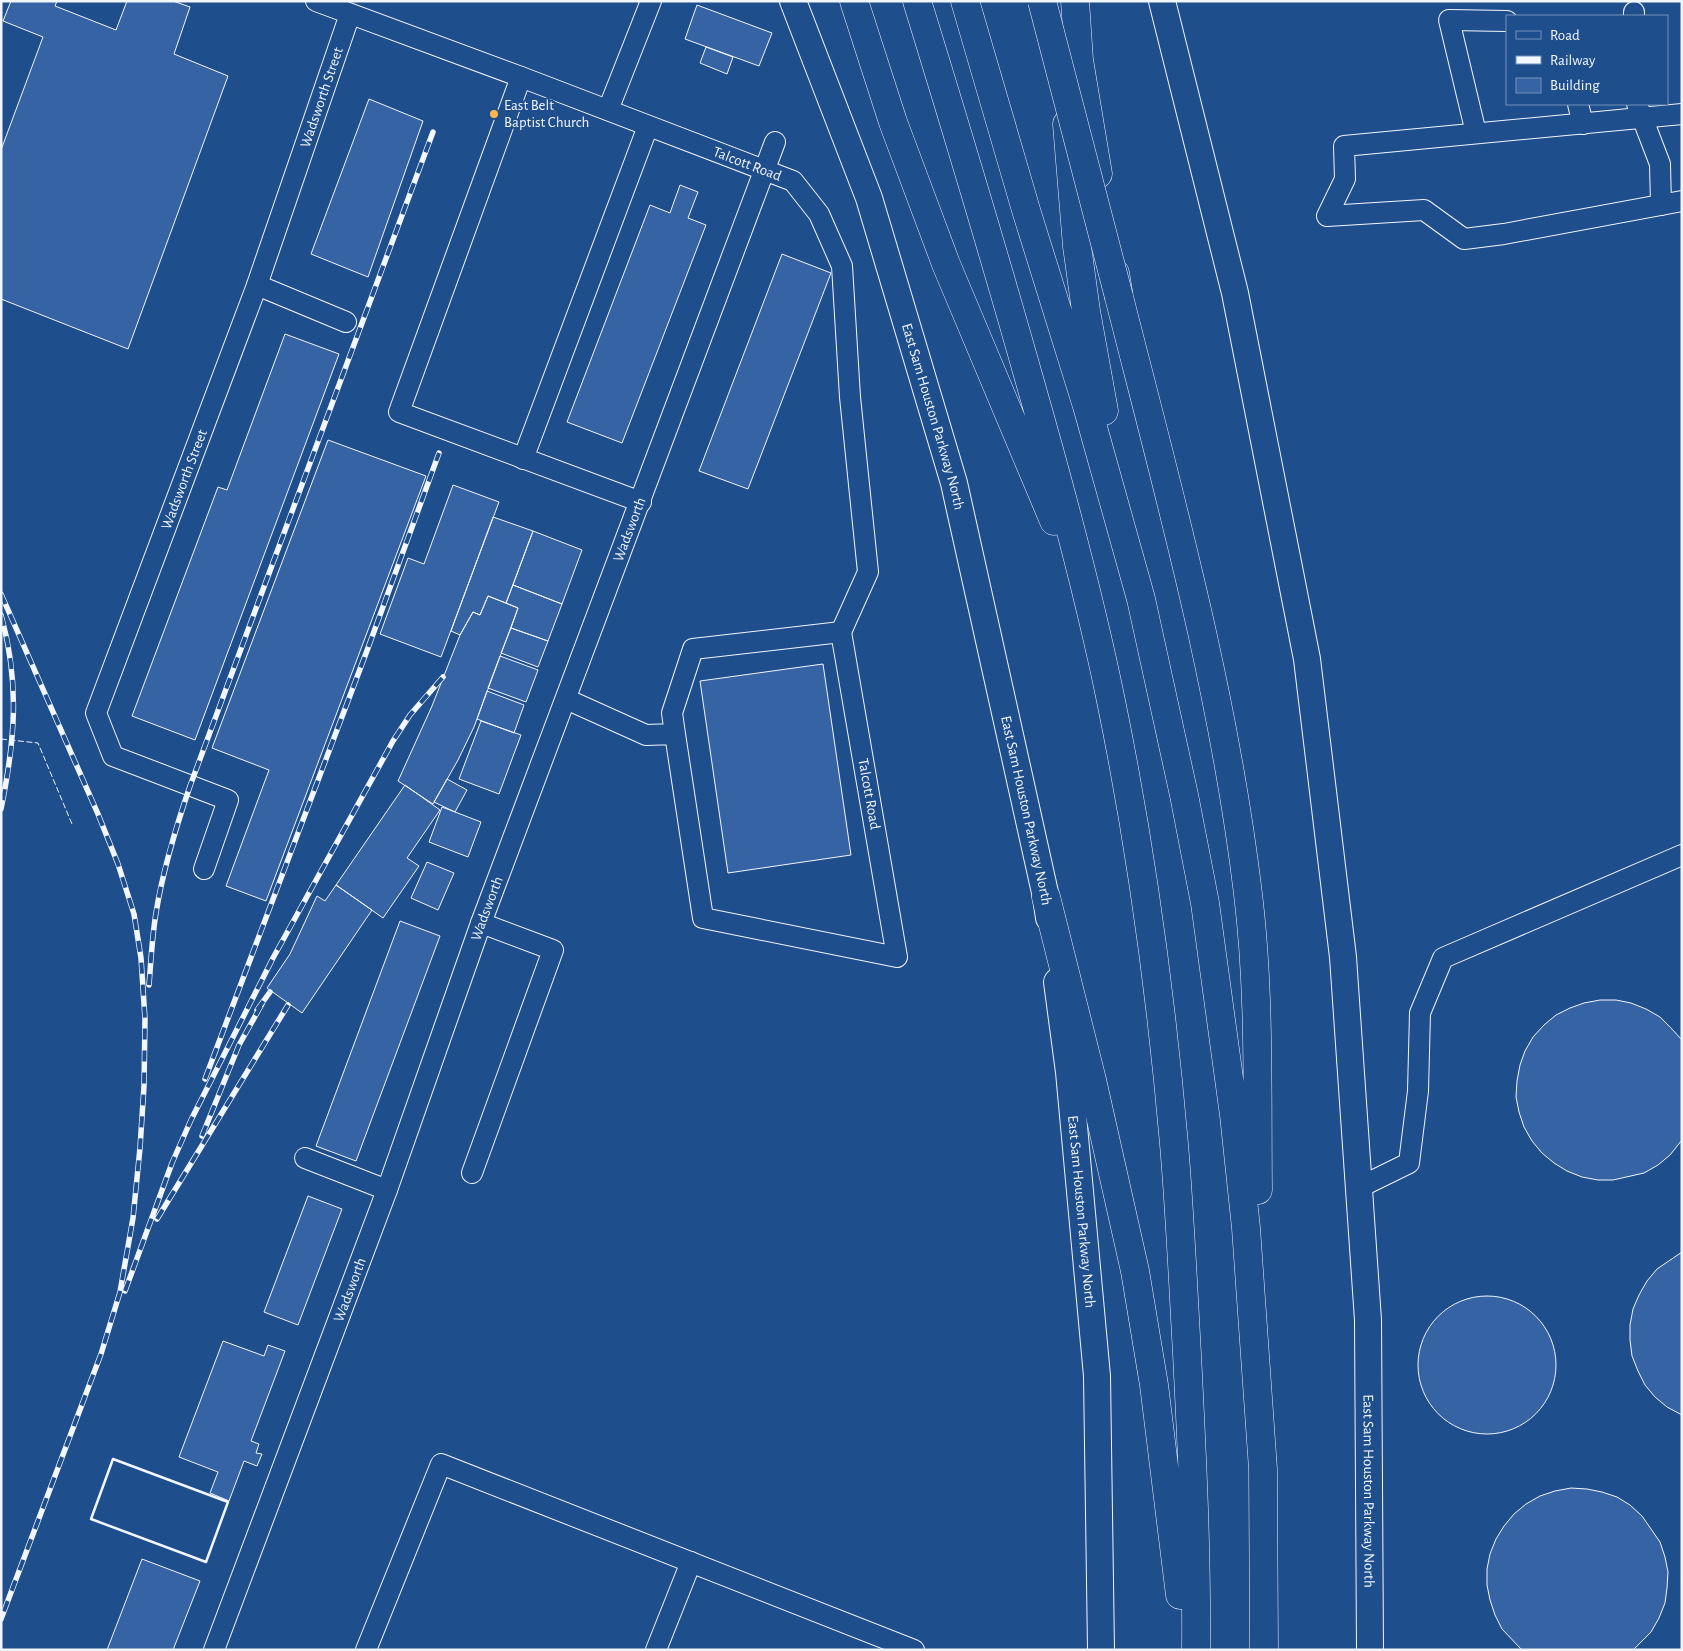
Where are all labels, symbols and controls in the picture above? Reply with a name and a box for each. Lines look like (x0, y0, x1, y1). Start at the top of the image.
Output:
legend (1506, 15, 1668, 105)
text: Road (1550, 28, 1580, 43)
street label: Wadsworth Street (297, 45, 346, 150)
text: Railway (1550, 53, 1596, 68)
text: Building (1550, 78, 1600, 93)
place label: East Belt Baptist Church (504, 98, 589, 130)
marker: East Belt Baptist Church (488, 108, 500, 120)
street label: Talcott Road (711, 144, 784, 184)
street label: East Sam Houston Parkway North (899, 322, 967, 511)
street label: Wadsworth Street (158, 427, 210, 531)
street label: Wadsworth (610, 495, 648, 564)
street label: East Sam Houston Parkway North (998, 714, 1055, 906)
street label: Talcott Road (855, 757, 883, 831)
street label: Wadsworth (468, 874, 505, 943)
street label: East Sam Houston Parkway North (1066, 1115, 1098, 1309)
street label: Wadsworth (331, 1255, 368, 1324)
street label: East Sam Houston Parkway North (1361, 1394, 1377, 1588)

